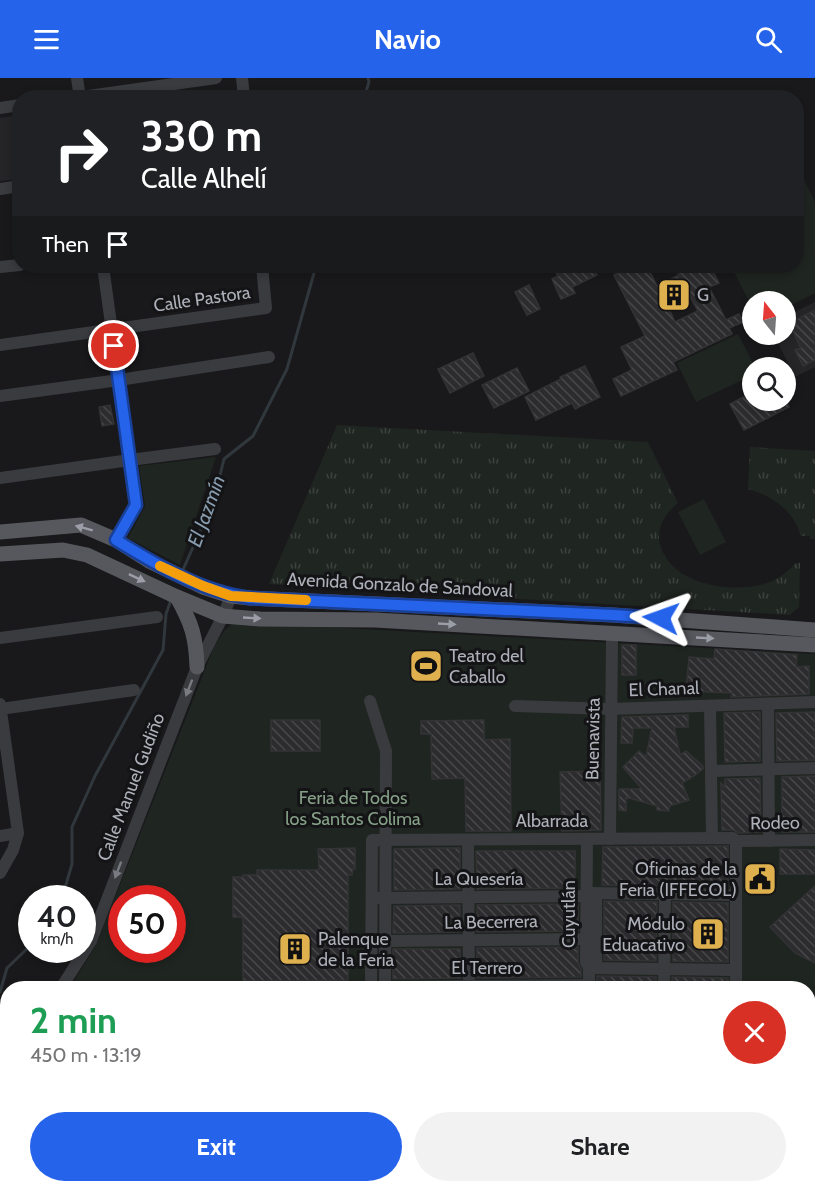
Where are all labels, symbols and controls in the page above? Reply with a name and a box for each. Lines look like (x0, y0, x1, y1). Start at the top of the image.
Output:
icon: menu (30, 23, 63, 56)
text: Navio (374, 23, 441, 56)
icon: search (752, 23, 785, 56)
text: 330 m (141, 110, 262, 162)
icon: right (42, 114, 120, 192)
text: Calle Alhelí (141, 162, 266, 195)
icon: arrive (101, 228, 134, 261)
text: Then (42, 231, 89, 258)
building icon: G (656, 277, 692, 313)
street label: Calle Pastora (152, 281, 252, 317)
place label: G (697, 284, 709, 306)
north arrow (742, 291, 796, 345)
map controls (742, 291, 796, 411)
pin (88, 320, 139, 371)
icon: arrive (97, 329, 130, 362)
button: search (742, 357, 796, 411)
water label: El Jazmín (182, 472, 230, 550)
one-way arrow (75, 523, 93, 533)
street label: Avenida Gonzalo de Sandoval (287, 568, 514, 602)
one-way arrow (128, 574, 145, 583)
position arrow (629, 586, 693, 650)
one-way arrow (243, 613, 262, 623)
one-way arrow (437, 619, 456, 629)
one-way arrow (695, 634, 714, 643)
place label: Teatro del Caballo (449, 645, 525, 688)
sports icon: Teatro del Caballo (408, 648, 444, 684)
street label: El Chanal (628, 677, 700, 701)
one-way arrow (184, 679, 193, 697)
street label: Buenavista (581, 697, 605, 780)
street label: Calle Manuel Gudiño (93, 710, 169, 864)
park label: Feria de Todos los Santos Colima (285, 787, 421, 830)
street label: Albarrada (516, 810, 589, 832)
street label: Rodeo (750, 812, 800, 834)
place label: Oficinas de la Feria (IFFECOL) (619, 858, 737, 901)
one-way arrow (113, 861, 122, 879)
public building icon: Oficinas de la Feria (IFFECOL) (742, 861, 778, 897)
street label: La Quesería (435, 868, 524, 890)
street label: Cuyutlán (558, 880, 580, 948)
speed limit sign: 50 (108, 885, 186, 963)
text: 40 (37, 898, 77, 935)
street label: La Becerrera (444, 910, 538, 934)
place label: Módulo Eduacativo (602, 913, 685, 956)
building icon: Módulo Eduacativo (690, 916, 726, 952)
place label: Palenque de la Feria (318, 928, 395, 971)
text: km/h (41, 930, 73, 948)
building icon: Palenque de la Feria (277, 931, 313, 967)
street label: El Terrero (451, 957, 523, 979)
text: 2 min (30, 998, 117, 1042)
button: close (723, 1001, 786, 1064)
text: 450 m · 13:19 (30, 1043, 142, 1067)
button: Exit (30, 1112, 402, 1181)
button: Share (414, 1112, 786, 1181)

